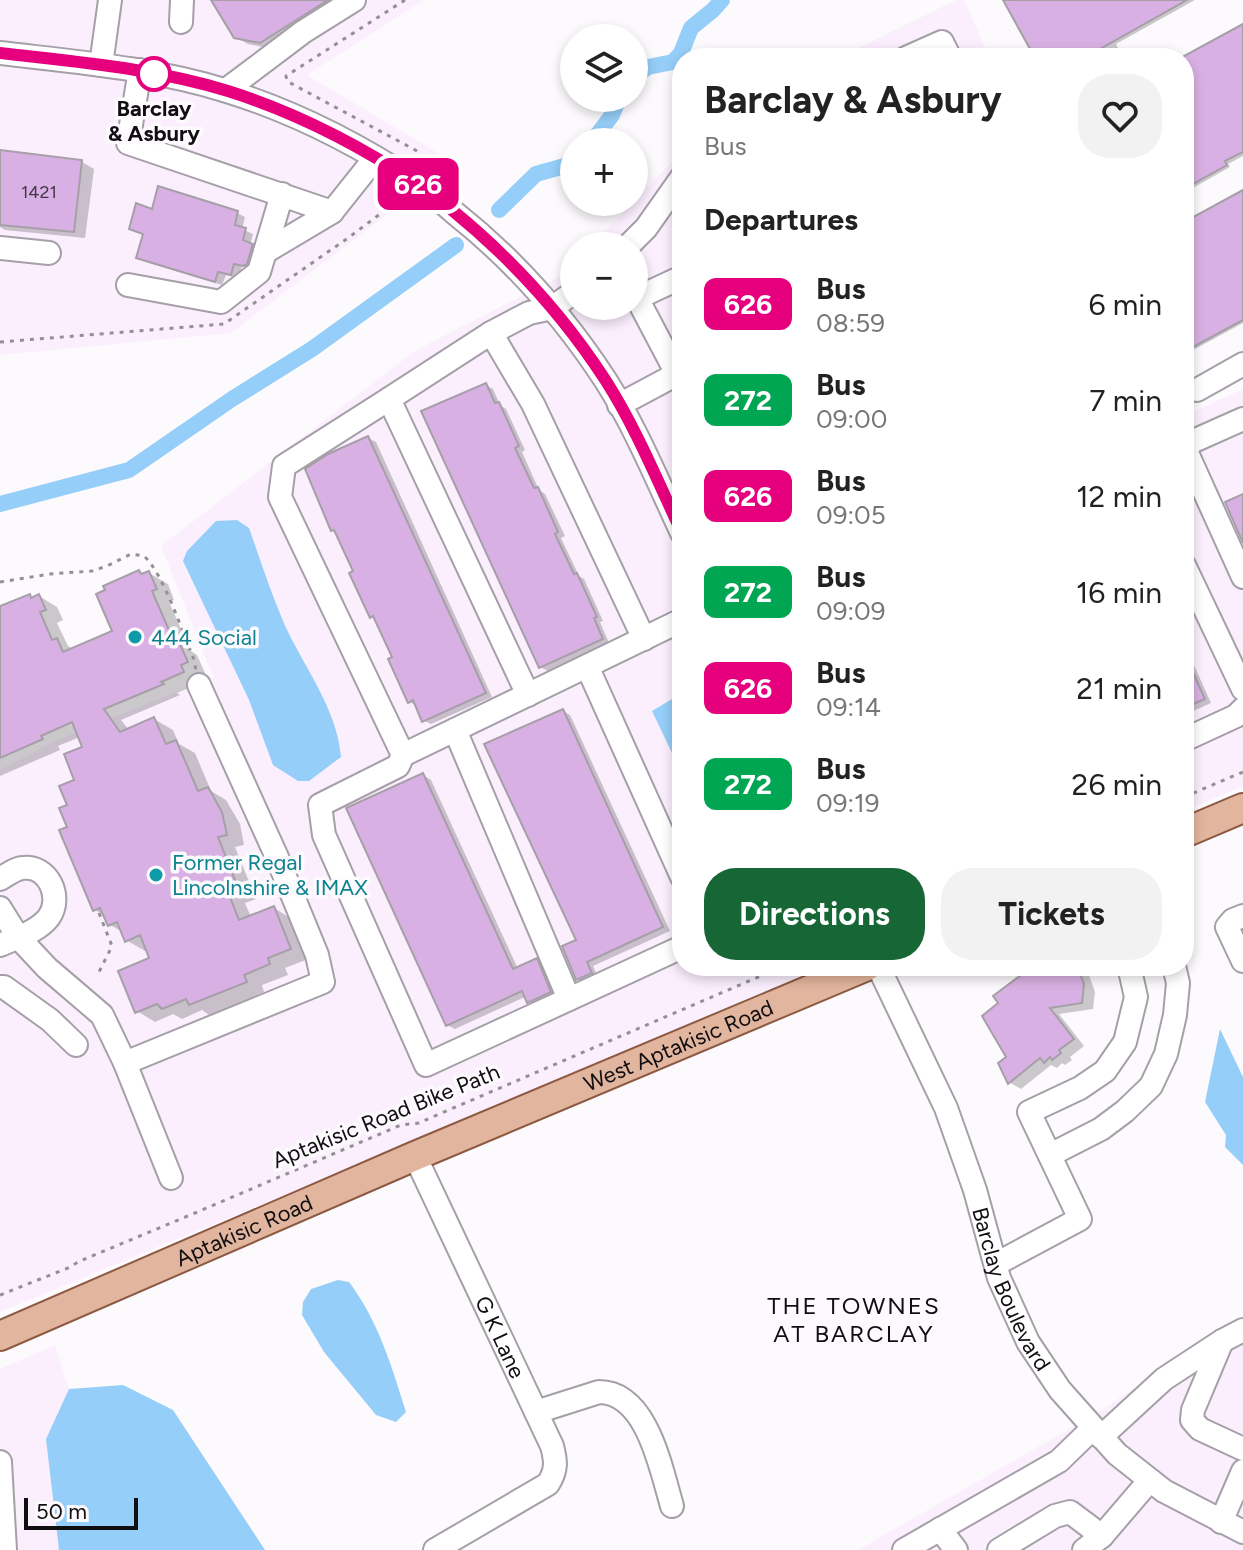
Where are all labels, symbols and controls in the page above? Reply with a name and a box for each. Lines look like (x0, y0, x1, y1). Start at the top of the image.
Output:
map controls (560, 24, 648, 320)
button: layers (560, 24, 648, 112)
marker: Barclay & Asbury (137, 57, 171, 91)
button: heart (1078, 74, 1162, 158)
text: Barclay & Asbury (704, 77, 1002, 123)
place label: Barclay & Asbury (108, 95, 200, 147)
button: + (560, 128, 648, 216)
text: Bus (704, 130, 747, 162)
line badge: 626 (372, 158, 464, 210)
text: 626 (394, 167, 442, 201)
house number: 1421 (21, 181, 57, 203)
text: Departures (704, 201, 858, 238)
button: − (560, 232, 648, 320)
text: Bus (816, 270, 865, 307)
text: 6 min (1088, 286, 1162, 323)
text: 626 (724, 287, 772, 321)
text: 08:59 (816, 307, 885, 339)
text: Bus (816, 366, 865, 403)
text: 7 min (1089, 382, 1162, 419)
text: 272 (724, 383, 772, 417)
text: 09:00 (816, 403, 887, 435)
text: Bus (816, 462, 865, 499)
text: 12 min (1076, 478, 1162, 515)
text: 626 (724, 479, 772, 513)
text: 09:05 (816, 499, 886, 531)
text: Bus (816, 558, 865, 595)
text: 16 min (1076, 574, 1162, 611)
text: 272 (724, 575, 772, 609)
text: 09:09 (816, 595, 885, 627)
place label: 444 Social (151, 624, 257, 651)
marker: 444 Social (126, 628, 144, 646)
text: Bus (816, 654, 865, 691)
text: 21 min (1076, 670, 1162, 707)
text: 626 (724, 671, 772, 705)
text: 09:14 (816, 691, 881, 723)
text: Bus (816, 750, 865, 787)
text: 26 min (1072, 766, 1162, 803)
text: 272 (724, 767, 772, 801)
text: 09:19 (816, 787, 879, 819)
place label: Former Regal Lincolnshire & IMAX (172, 849, 368, 901)
marker: Former Regal Lincolnshire & IMAX (147, 866, 165, 884)
button: Directions (704, 868, 925, 960)
button: Tickets (941, 868, 1162, 960)
street label: West Aptakisic Road (580, 994, 777, 1097)
street label: Aptakisic Road Bike Path (268, 1058, 504, 1174)
street label: Aptakisic Road (171, 1189, 317, 1272)
street label: Barclay Boulevard (967, 1204, 1057, 1376)
street label: G K Lane (469, 1291, 531, 1382)
district label: THE TOWNES AT BARCLAY (767, 1291, 941, 1348)
scale bar (24, 1494, 138, 1530)
text: 50 m (36, 1498, 87, 1525)

